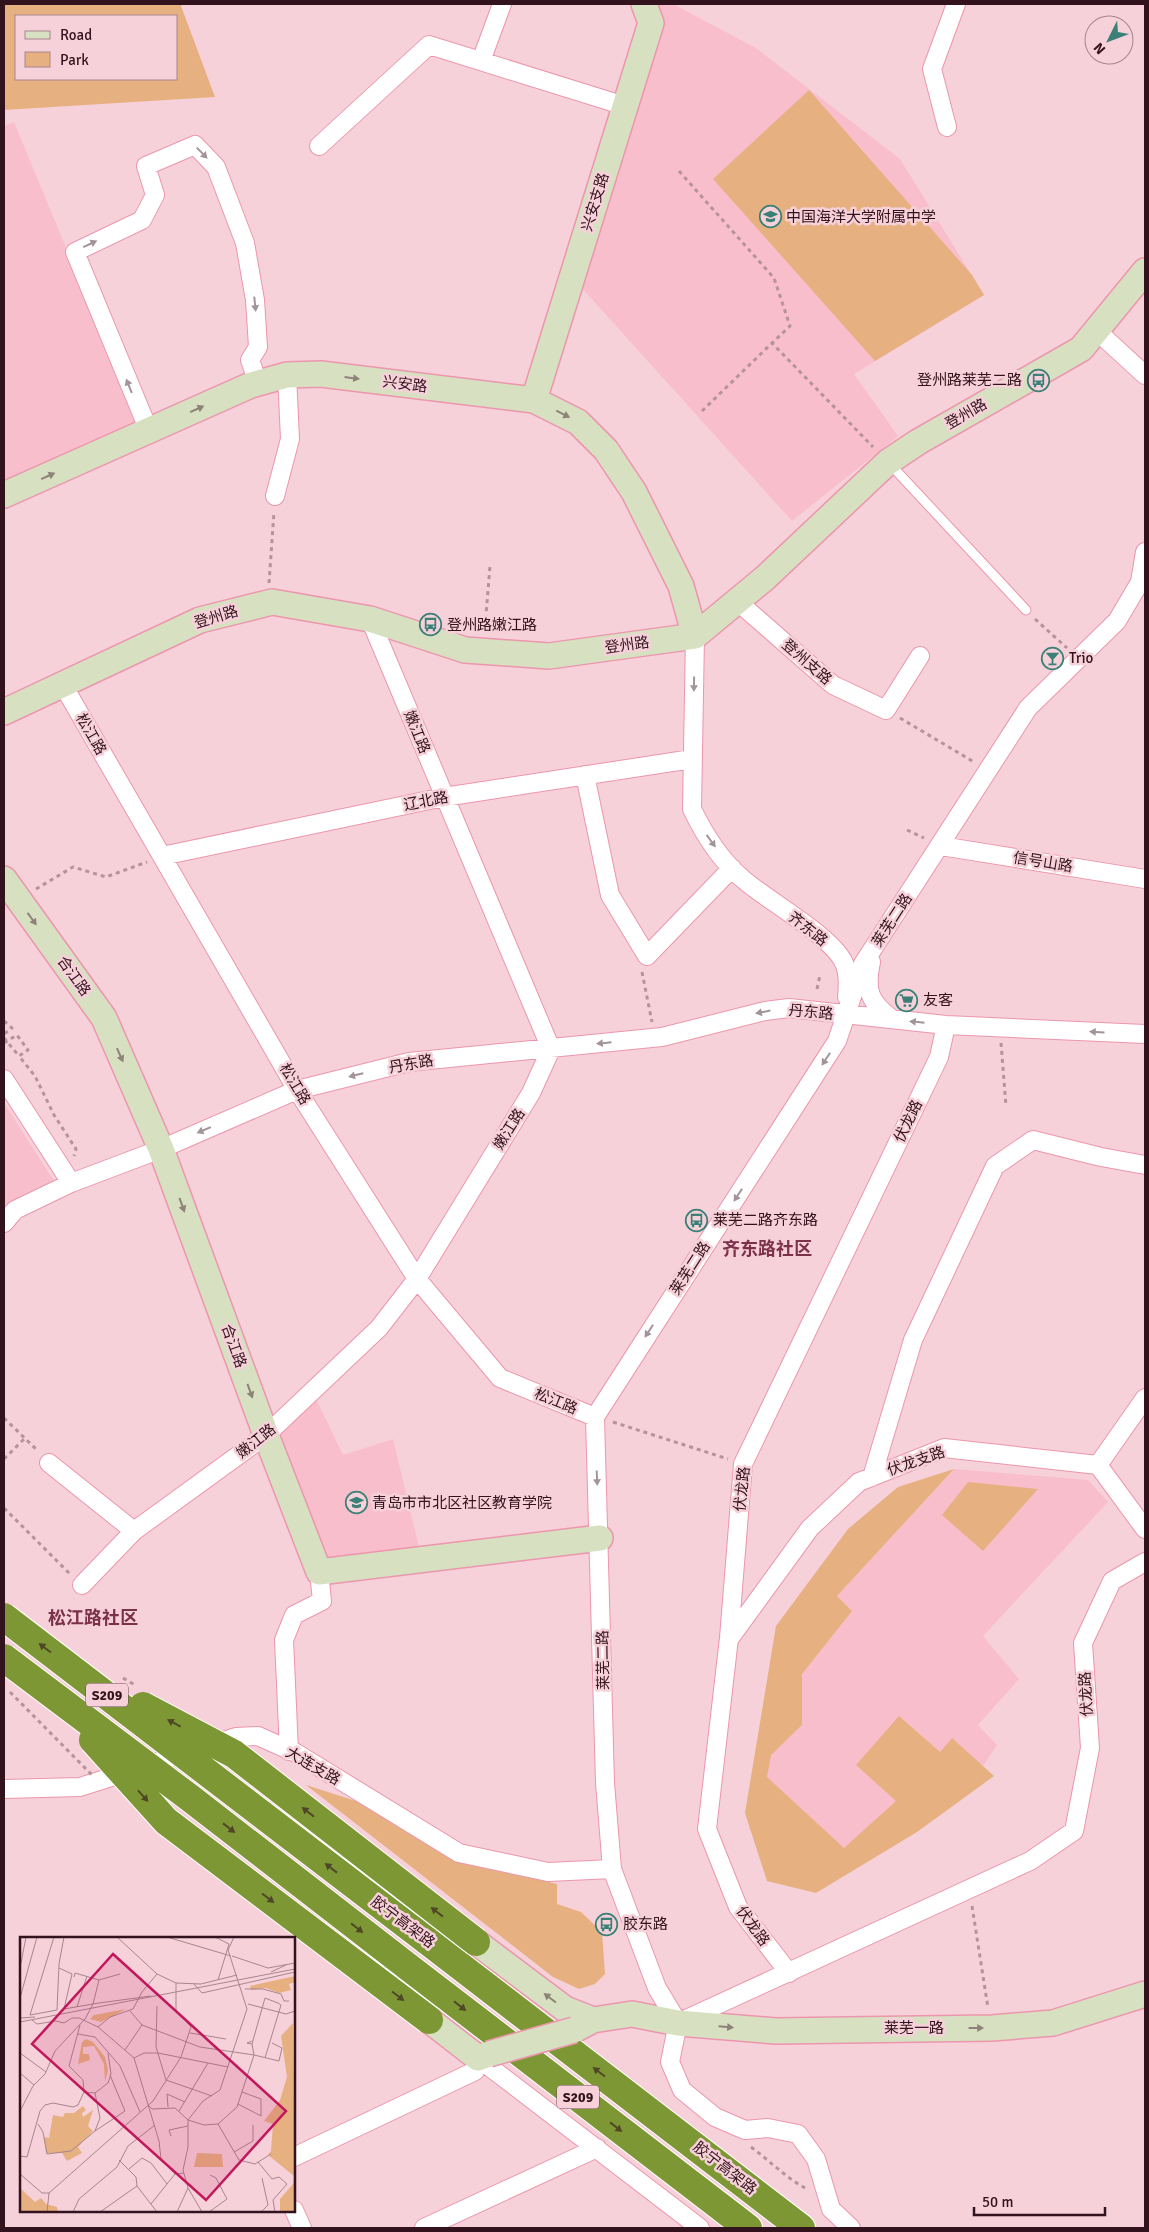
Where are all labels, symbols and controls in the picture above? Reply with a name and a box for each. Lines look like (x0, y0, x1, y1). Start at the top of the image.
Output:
legend (15, 15, 178, 80)
north arrow (1084, 15, 1134, 65)
text: Road (60, 26, 92, 44)
text: N (1090, 39, 1109, 58)
text: Park (60, 51, 89, 69)
one-way arrow (196, 146, 208, 158)
street label: 兴安支路 (578, 171, 612, 233)
school or university icon: 中国海洋大学附属中学 (758, 205, 782, 229)
place label: 中国海洋大学附属中学 (786, 208, 936, 226)
one-way arrow (83, 240, 97, 248)
one-way arrow (251, 296, 259, 312)
bus stop icon: 登州路莱芜二路 (1026, 368, 1050, 392)
place label: 登州路莱芜二路 (917, 371, 1022, 389)
street label: 兴安路 (382, 372, 428, 396)
one-way arrow (345, 374, 361, 382)
one-way arrow (125, 378, 133, 393)
street label: 登州路 (942, 395, 990, 433)
one-way arrow (190, 405, 204, 413)
one-way arrow (555, 410, 570, 418)
one-way arrow (41, 471, 55, 479)
street label: 登州路 (192, 602, 240, 632)
bus stop icon: 登州路嫩江路 (419, 613, 443, 637)
place label: 登州路嫩江路 (447, 616, 537, 634)
street label: 登州路 (603, 633, 651, 657)
street label: 登州支路 (778, 636, 836, 688)
bar icon: Trio (1041, 646, 1065, 670)
place label: Trio (1069, 649, 1093, 667)
one-way arrow (690, 677, 698, 693)
street label: 嫩江路 (400, 708, 434, 756)
street label: 松江路 (72, 710, 110, 758)
street label: 辽北路 (402, 788, 450, 814)
one-way arrow (706, 835, 716, 848)
street label: 信号山路 (1012, 848, 1074, 876)
street label: 莱芜二路 (868, 890, 916, 950)
street label: 齐东路 (785, 908, 831, 950)
one-way arrow (27, 912, 38, 925)
street label: 合江路 (53, 953, 95, 999)
supermarket icon: 友客 (895, 988, 919, 1012)
place label: 友客 (923, 991, 953, 1009)
street label: 丹东路 (788, 1001, 834, 1023)
one-way arrow (755, 1008, 771, 1016)
one-way arrow (909, 1018, 925, 1026)
one-way arrow (1088, 1027, 1104, 1035)
one-way arrow (596, 1039, 612, 1047)
one-way arrow (117, 1048, 125, 1062)
street label: 丹东路 (387, 1051, 435, 1077)
one-way arrow (821, 1052, 831, 1065)
street label: 松江路 (276, 1060, 314, 1108)
one-way arrow (349, 1071, 364, 1079)
street label: 伏龙路 (890, 1097, 926, 1145)
street label: 嫩江路 (489, 1105, 529, 1153)
one-way arrow (197, 1127, 211, 1135)
one-way arrow (733, 1189, 742, 1202)
one-way arrow (178, 1198, 186, 1213)
bus stop icon: 莱芜二路齐东路 (685, 1208, 709, 1232)
place label: 莱芜二路齐东路 (713, 1211, 818, 1229)
street label: 莱芜二路 (666, 1238, 714, 1298)
district label: 齐东路社区 (722, 1238, 812, 1260)
street label: 合江路 (218, 1322, 250, 1370)
one-way arrow (644, 1325, 654, 1338)
one-way arrow (247, 1383, 254, 1398)
street label: 松江路 (532, 1384, 580, 1418)
street label: 嫩江路 (233, 1420, 279, 1462)
street label: 伏龙支路 (885, 1443, 947, 1479)
street label: 伏龙路 (731, 1466, 753, 1512)
one-way arrow (594, 1471, 602, 1487)
school or university icon: 青岛市市北区社区教育学院 (344, 1491, 368, 1515)
place label: 青岛市市北区社区教育学院 (372, 1494, 552, 1512)
district label: 松江路社区 (48, 1607, 138, 1629)
street label: 莱芜二路 (593, 1630, 613, 1690)
one-way arrow (39, 1643, 52, 1654)
street label: 伏龙路 (1076, 1671, 1096, 1717)
road number: S209 (86, 1684, 128, 1706)
one-way arrow (167, 1718, 180, 1727)
street label: 大连支路 (283, 1743, 343, 1789)
one-way arrow (137, 1789, 148, 1802)
one-way arrow (302, 1807, 315, 1818)
one-way arrow (222, 1823, 235, 1834)
one-way arrow (325, 1862, 338, 1873)
street label: 胶宁高架路 (368, 1892, 438, 1952)
one-way arrow (261, 1893, 274, 1904)
street label: 伏龙路 (732, 1903, 774, 1949)
one-way arrow (430, 1907, 444, 1917)
bus stop icon: 胶东路 (595, 1912, 619, 1936)
place label: 胶东路 (623, 1915, 668, 1933)
one-way arrow (351, 1922, 364, 1933)
inset map (20, 1937, 295, 2212)
one-way arrow (391, 1991, 404, 2002)
one-way arrow (543, 1993, 557, 2003)
one-way arrow (453, 2001, 466, 2012)
street label: 莱芜一路 (884, 2019, 944, 2037)
one-way arrow (718, 2023, 734, 2031)
one-way arrow (968, 2024, 984, 2032)
one-way arrow (592, 2067, 606, 2077)
road number: S209 (557, 2086, 599, 2108)
one-way arrow (609, 2121, 622, 2132)
street label: 胶宁高架路 (690, 2138, 760, 2198)
scale bar (974, 2184, 1105, 2216)
text: 50 m (982, 2193, 1013, 2211)

